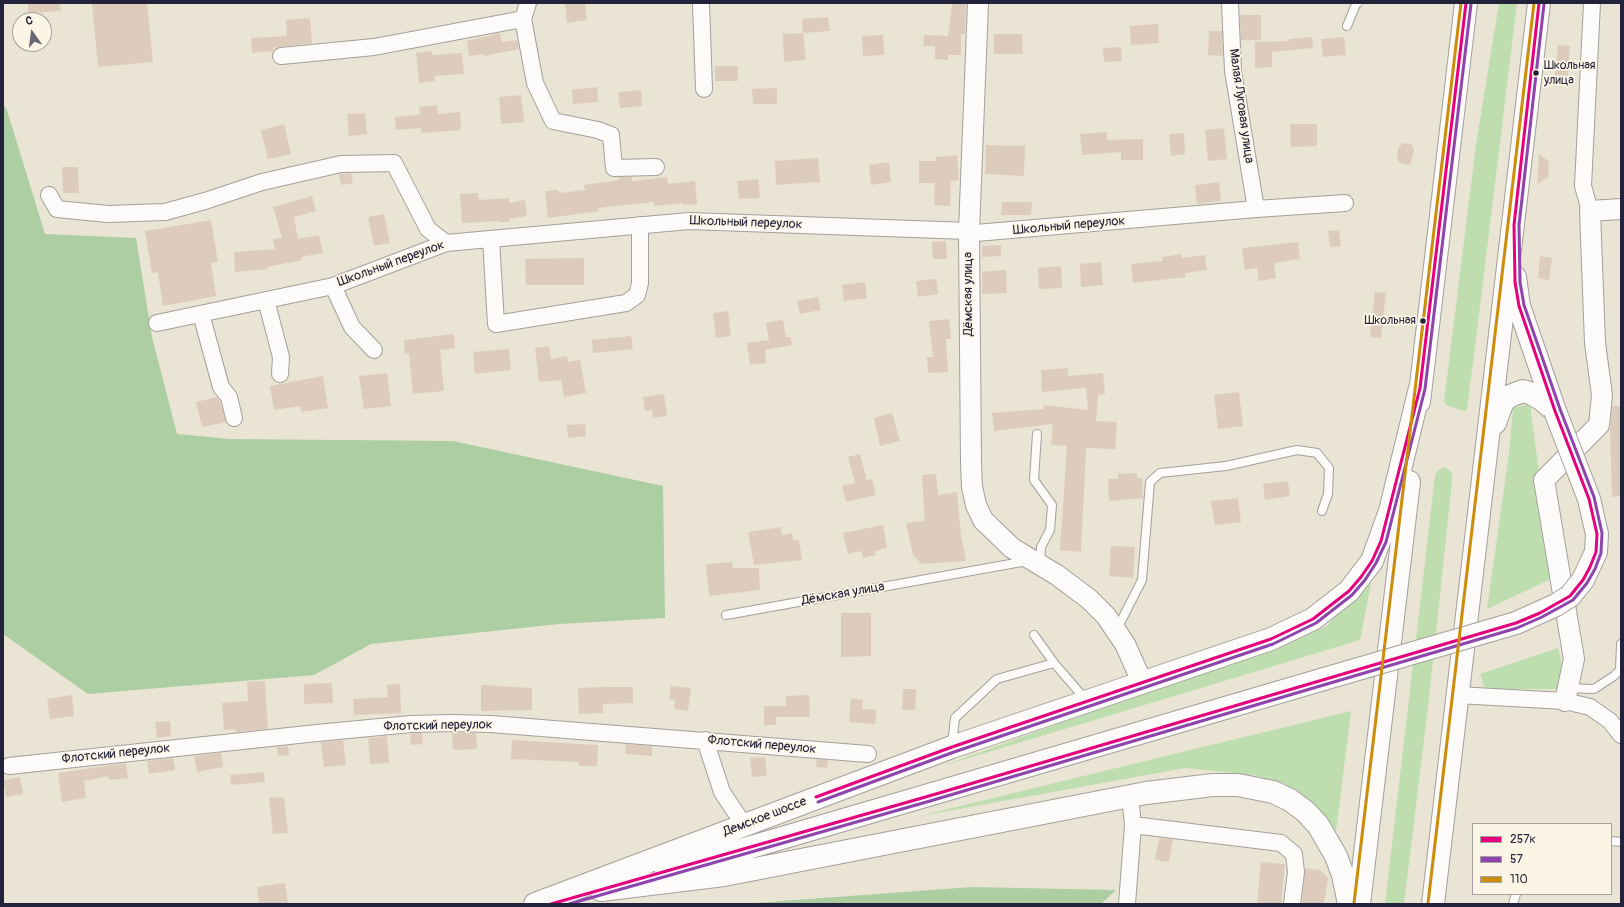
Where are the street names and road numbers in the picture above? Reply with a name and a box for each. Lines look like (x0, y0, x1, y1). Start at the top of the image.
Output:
street label: Малая Луговая улица (1225, 48, 1257, 164)
street label: Школьный переулок (689, 213, 803, 233)
street label: Школьный переулок (1012, 213, 1126, 239)
street label: Школьный переулок (335, 237, 447, 291)
street label: Дёмская улица (961, 252, 977, 336)
street label: Дёмская улица (800, 579, 886, 609)
street label: Флотский переулок (383, 717, 493, 735)
street label: Флотский переулок (707, 732, 817, 758)
street label: Флотский переулок (61, 741, 171, 767)
street label: Демское шоссе (721, 794, 809, 840)

